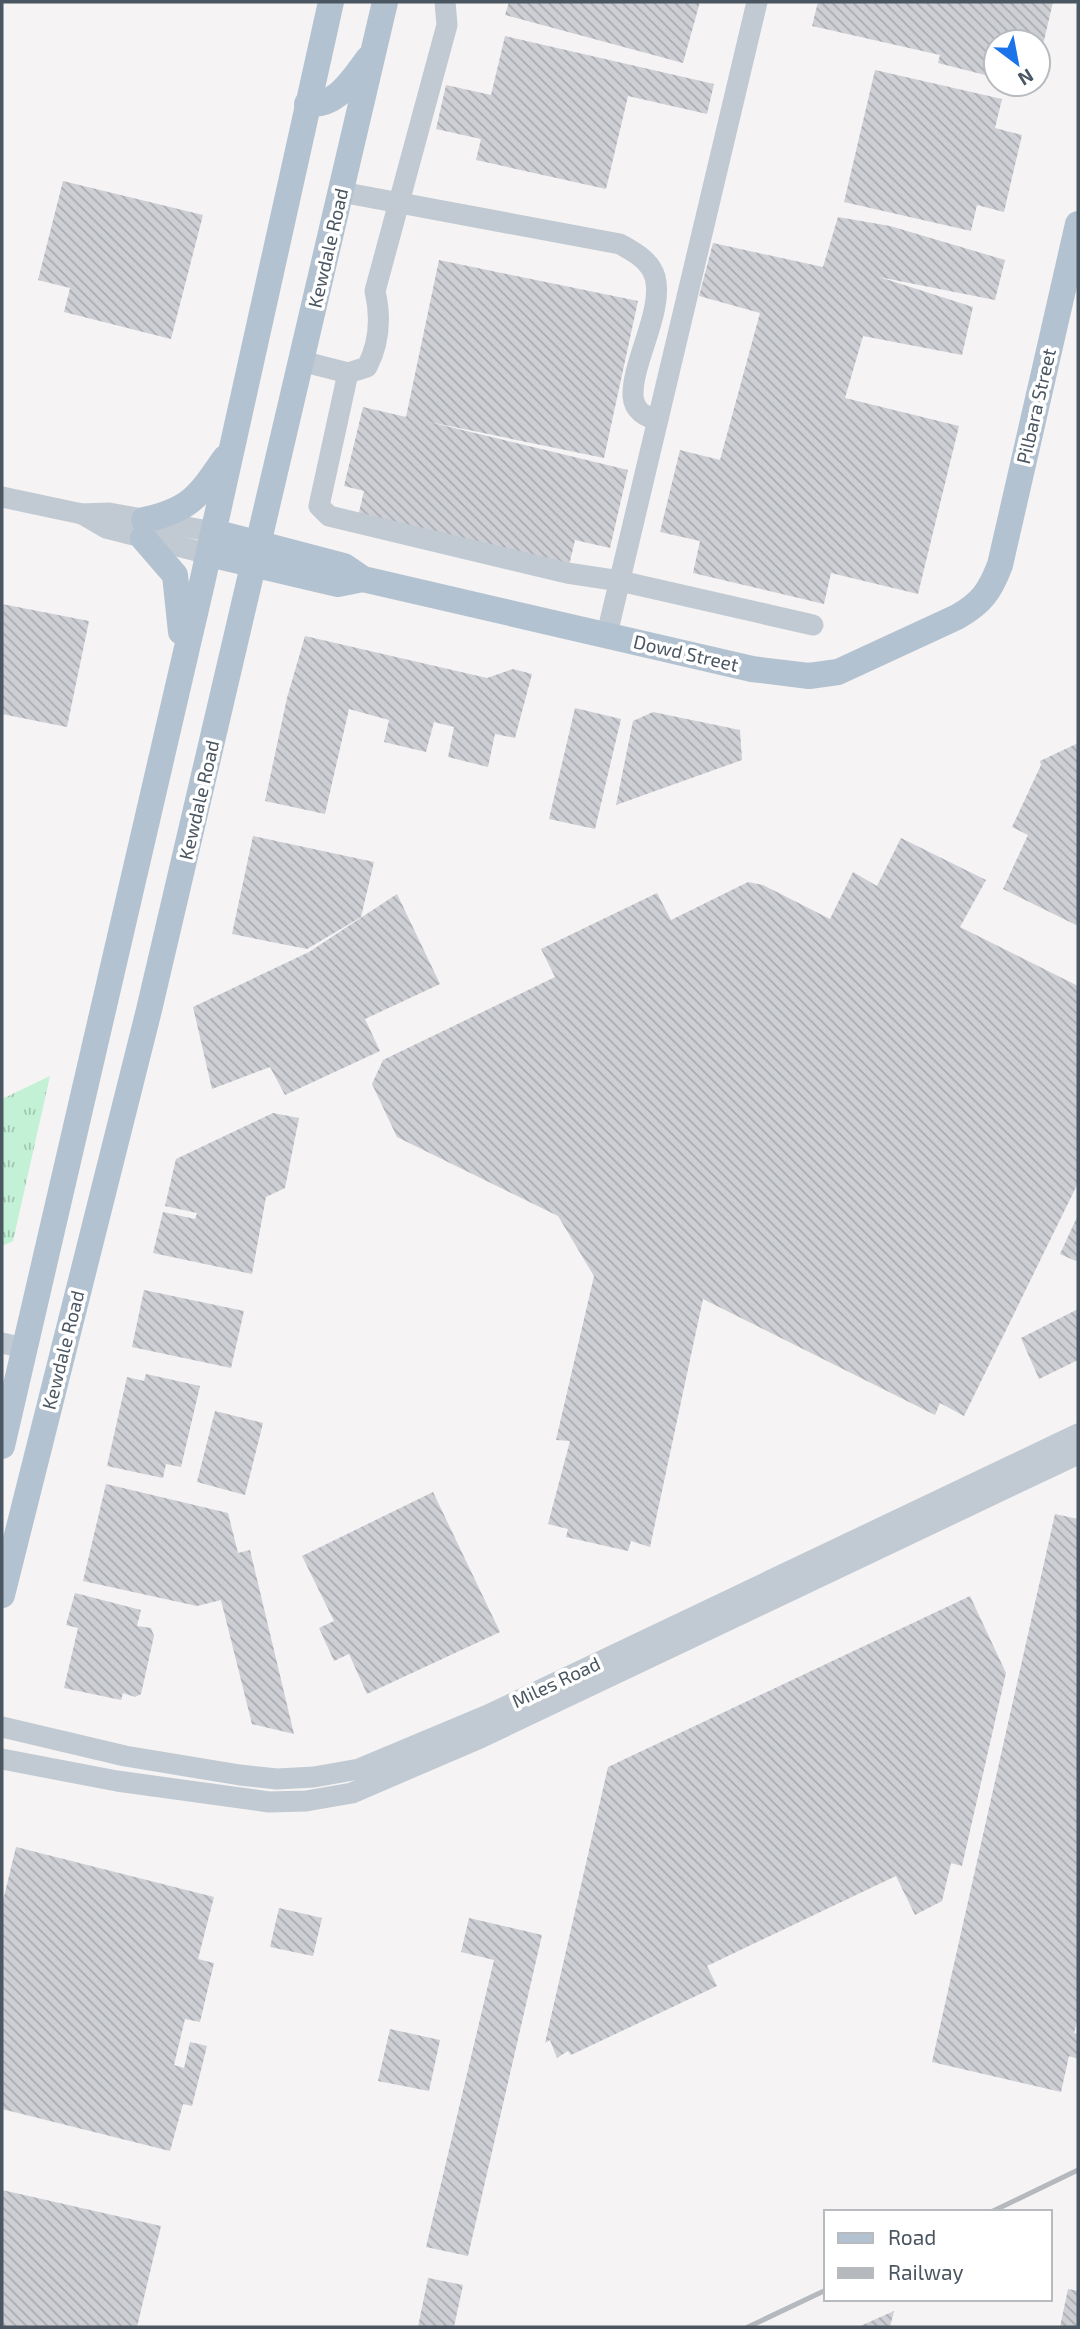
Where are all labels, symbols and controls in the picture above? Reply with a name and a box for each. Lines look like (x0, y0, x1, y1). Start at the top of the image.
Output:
north arrow (982, 28, 1052, 98)
text: N (1014, 64, 1038, 91)
street label: Kewdale Road (303, 186, 352, 310)
street label: Pilbara Street (1011, 346, 1060, 466)
street label: Dowd Street (631, 629, 741, 676)
street label: Kewdale Road (174, 738, 223, 862)
street label: Kewdale Road (37, 1288, 88, 1412)
street label: Miles Road (508, 1651, 604, 1712)
legend (824, 2210, 1052, 2301)
text: Road (888, 2224, 936, 2249)
text: Railway (888, 2259, 964, 2284)

